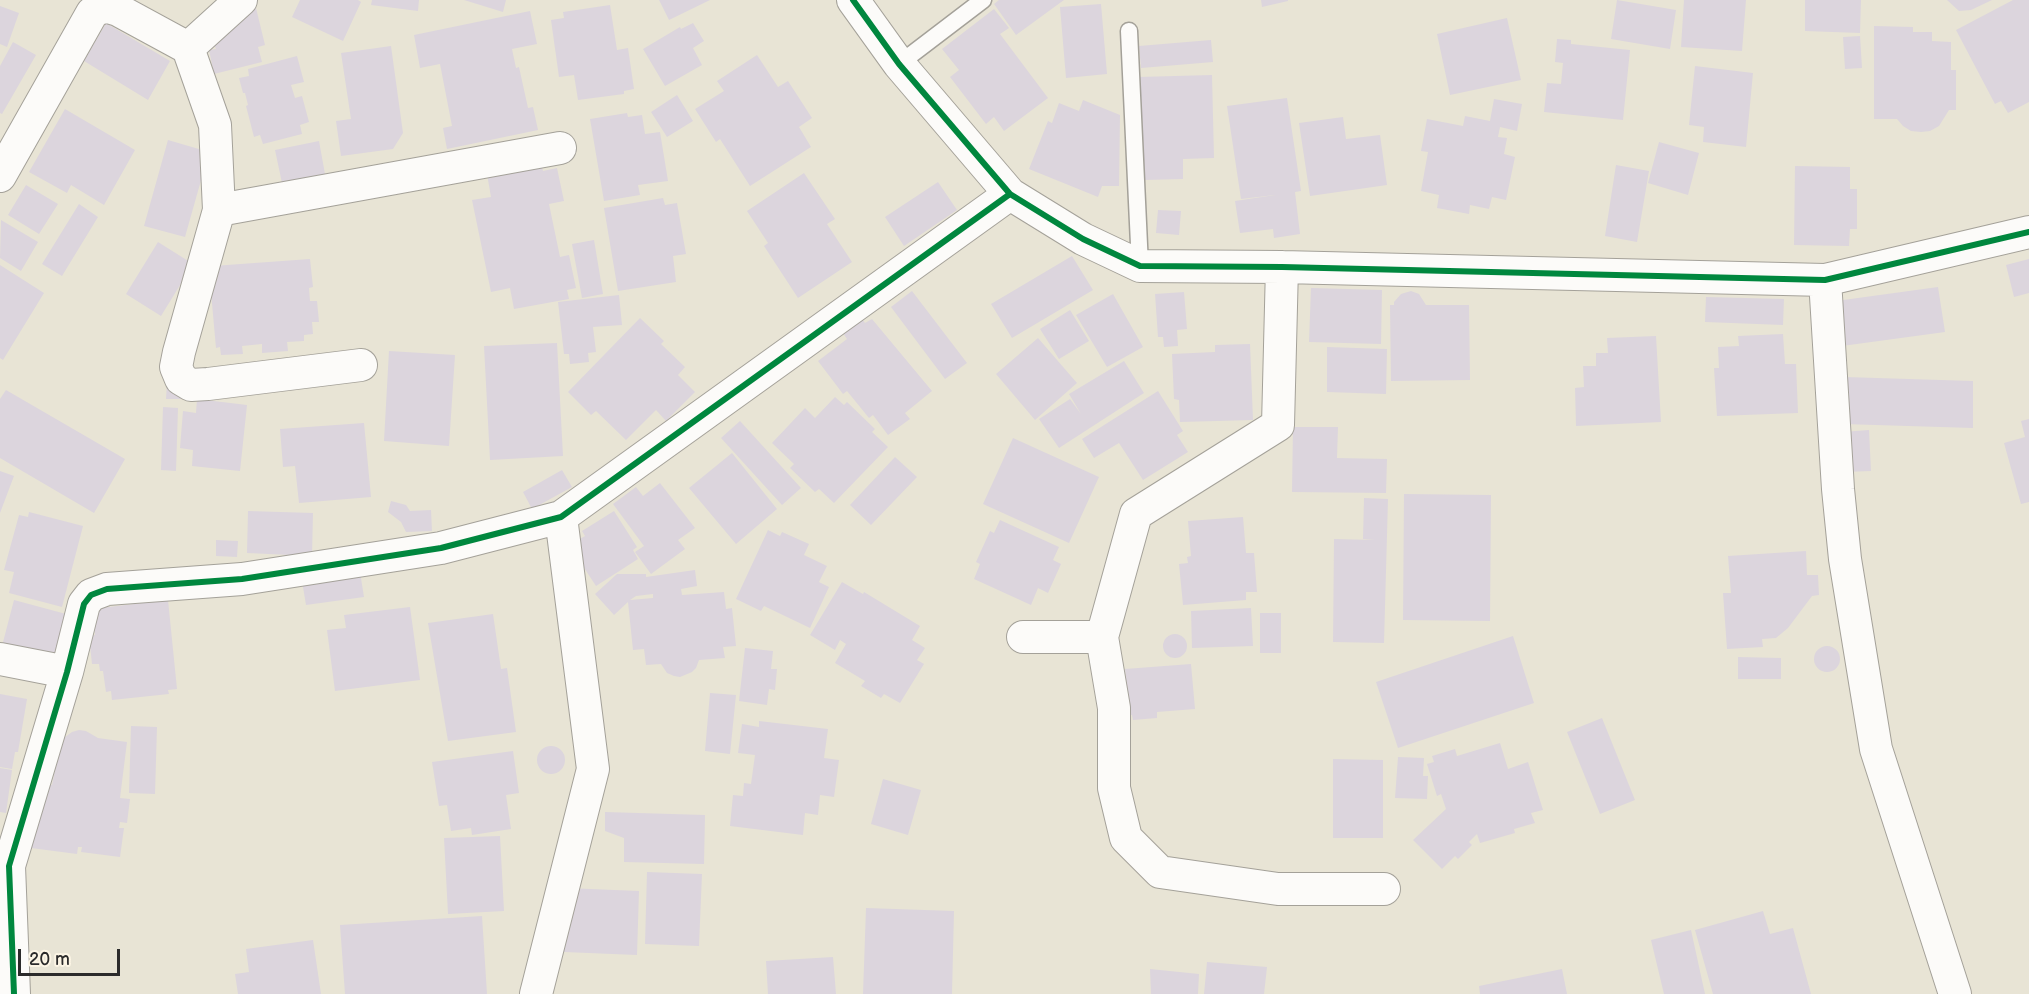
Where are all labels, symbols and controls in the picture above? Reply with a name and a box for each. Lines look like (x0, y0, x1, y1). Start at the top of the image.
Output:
scale bar (21, 937, 123, 975)
text: 20 m (29, 949, 70, 970)

